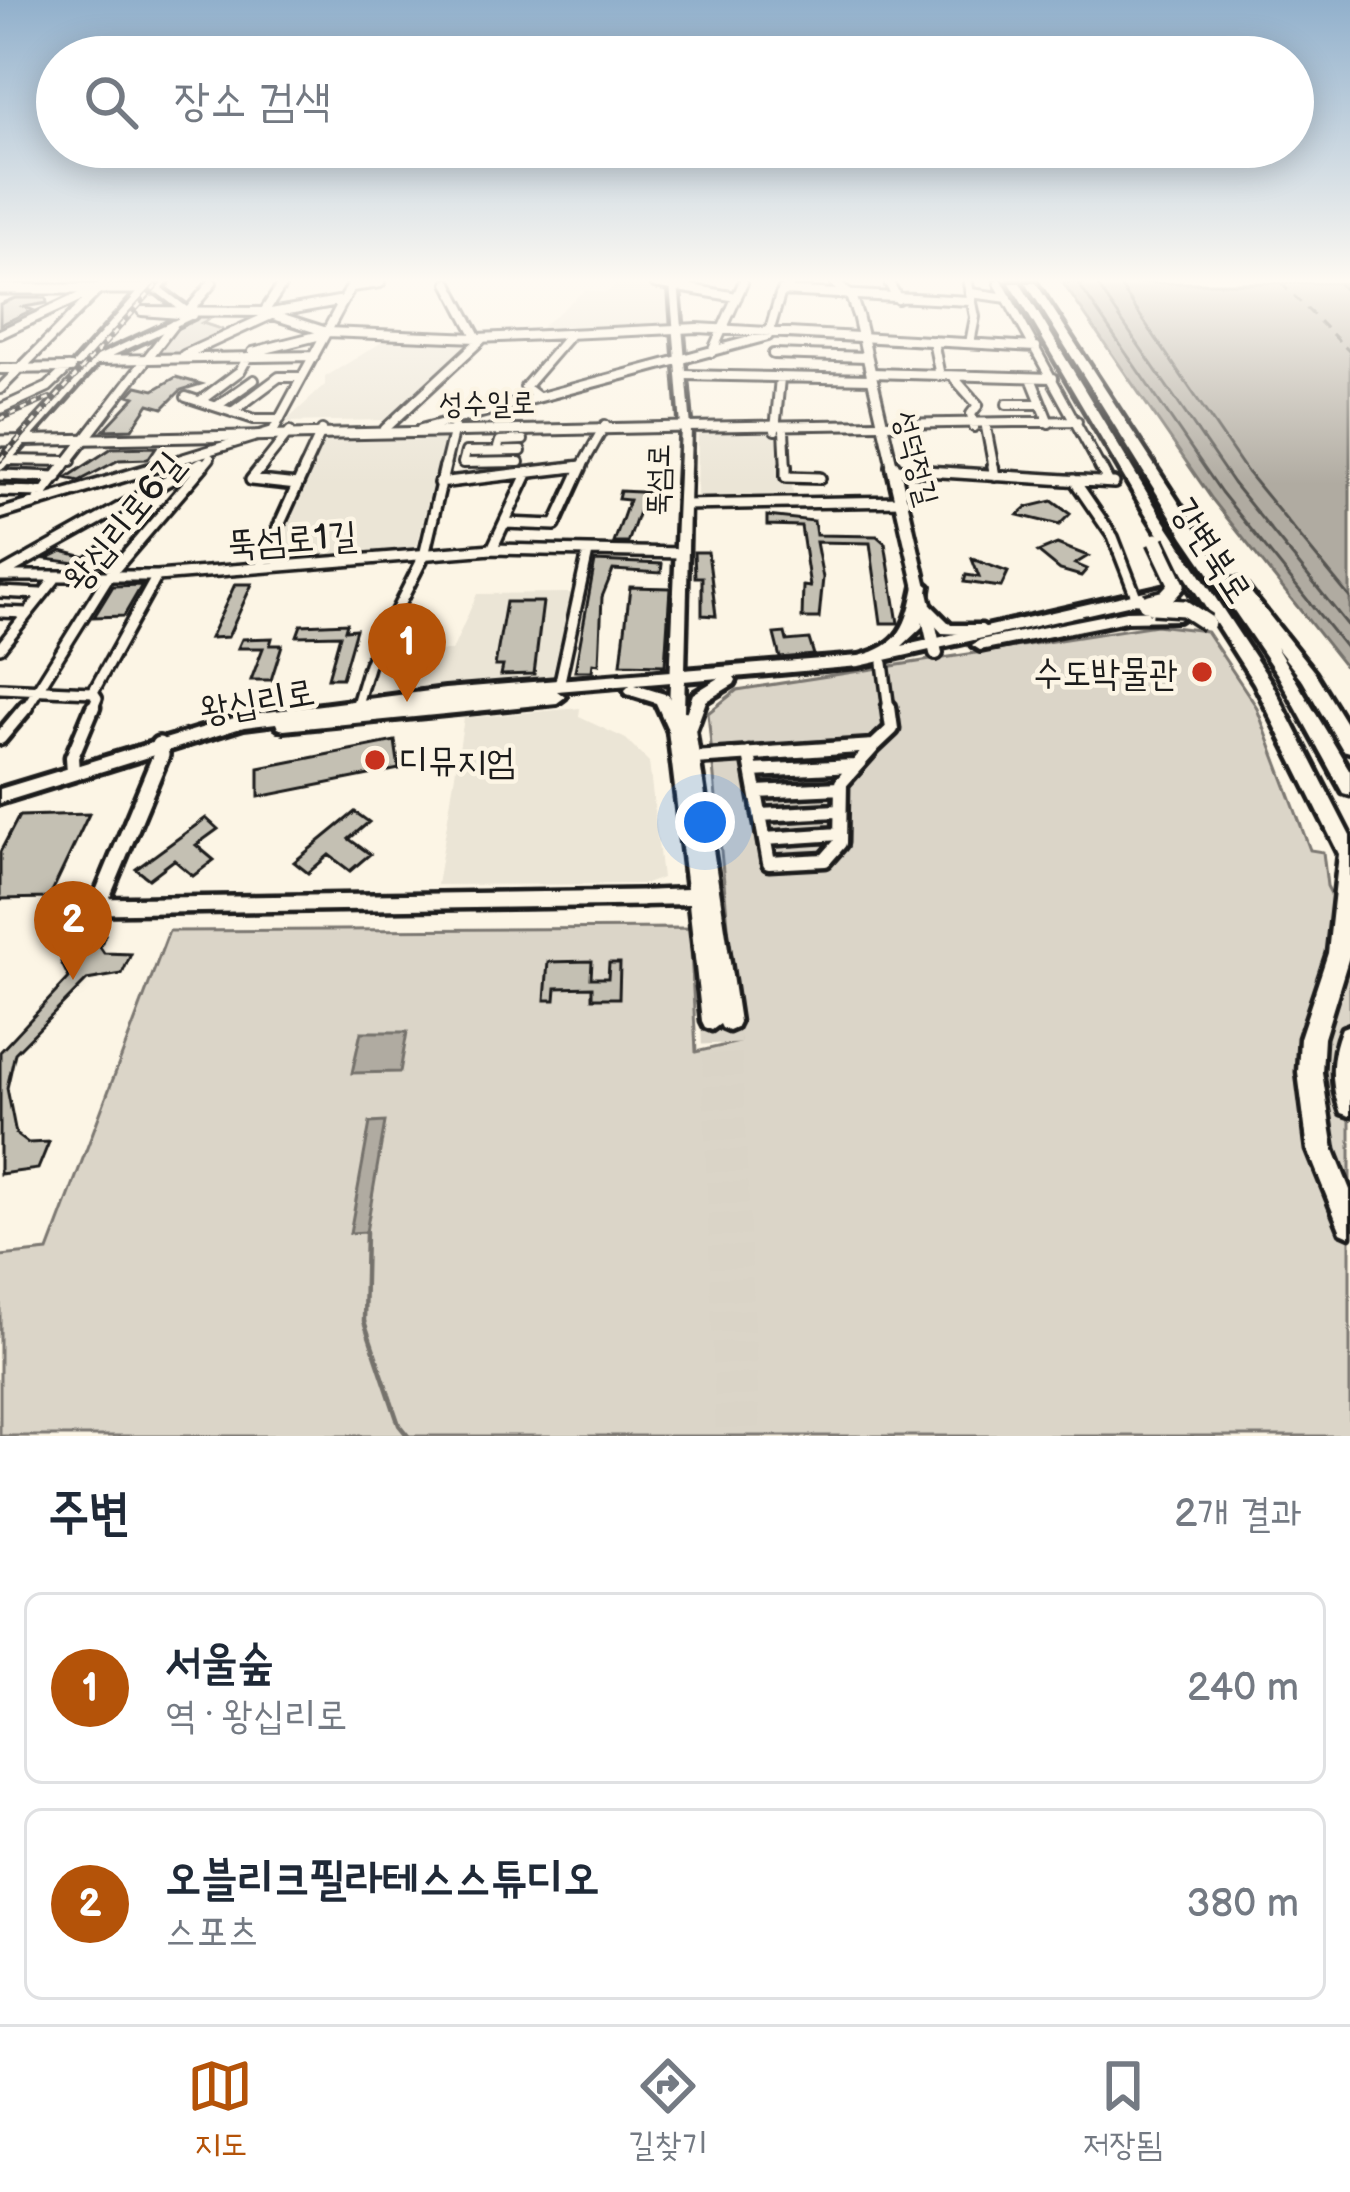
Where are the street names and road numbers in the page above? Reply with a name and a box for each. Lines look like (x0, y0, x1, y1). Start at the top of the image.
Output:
street label: 성수일로 (438, 385, 536, 423)
street label: 성덕정길 (885, 407, 945, 510)
street label: 뚝섬로 (640, 443, 678, 517)
street label: 왕십리로6길 (56, 444, 194, 601)
street label: 강변북로 (1161, 491, 1260, 612)
street label: 뚝섬로1길 (226, 515, 358, 566)
street label: 왕십리로 (197, 671, 318, 734)

